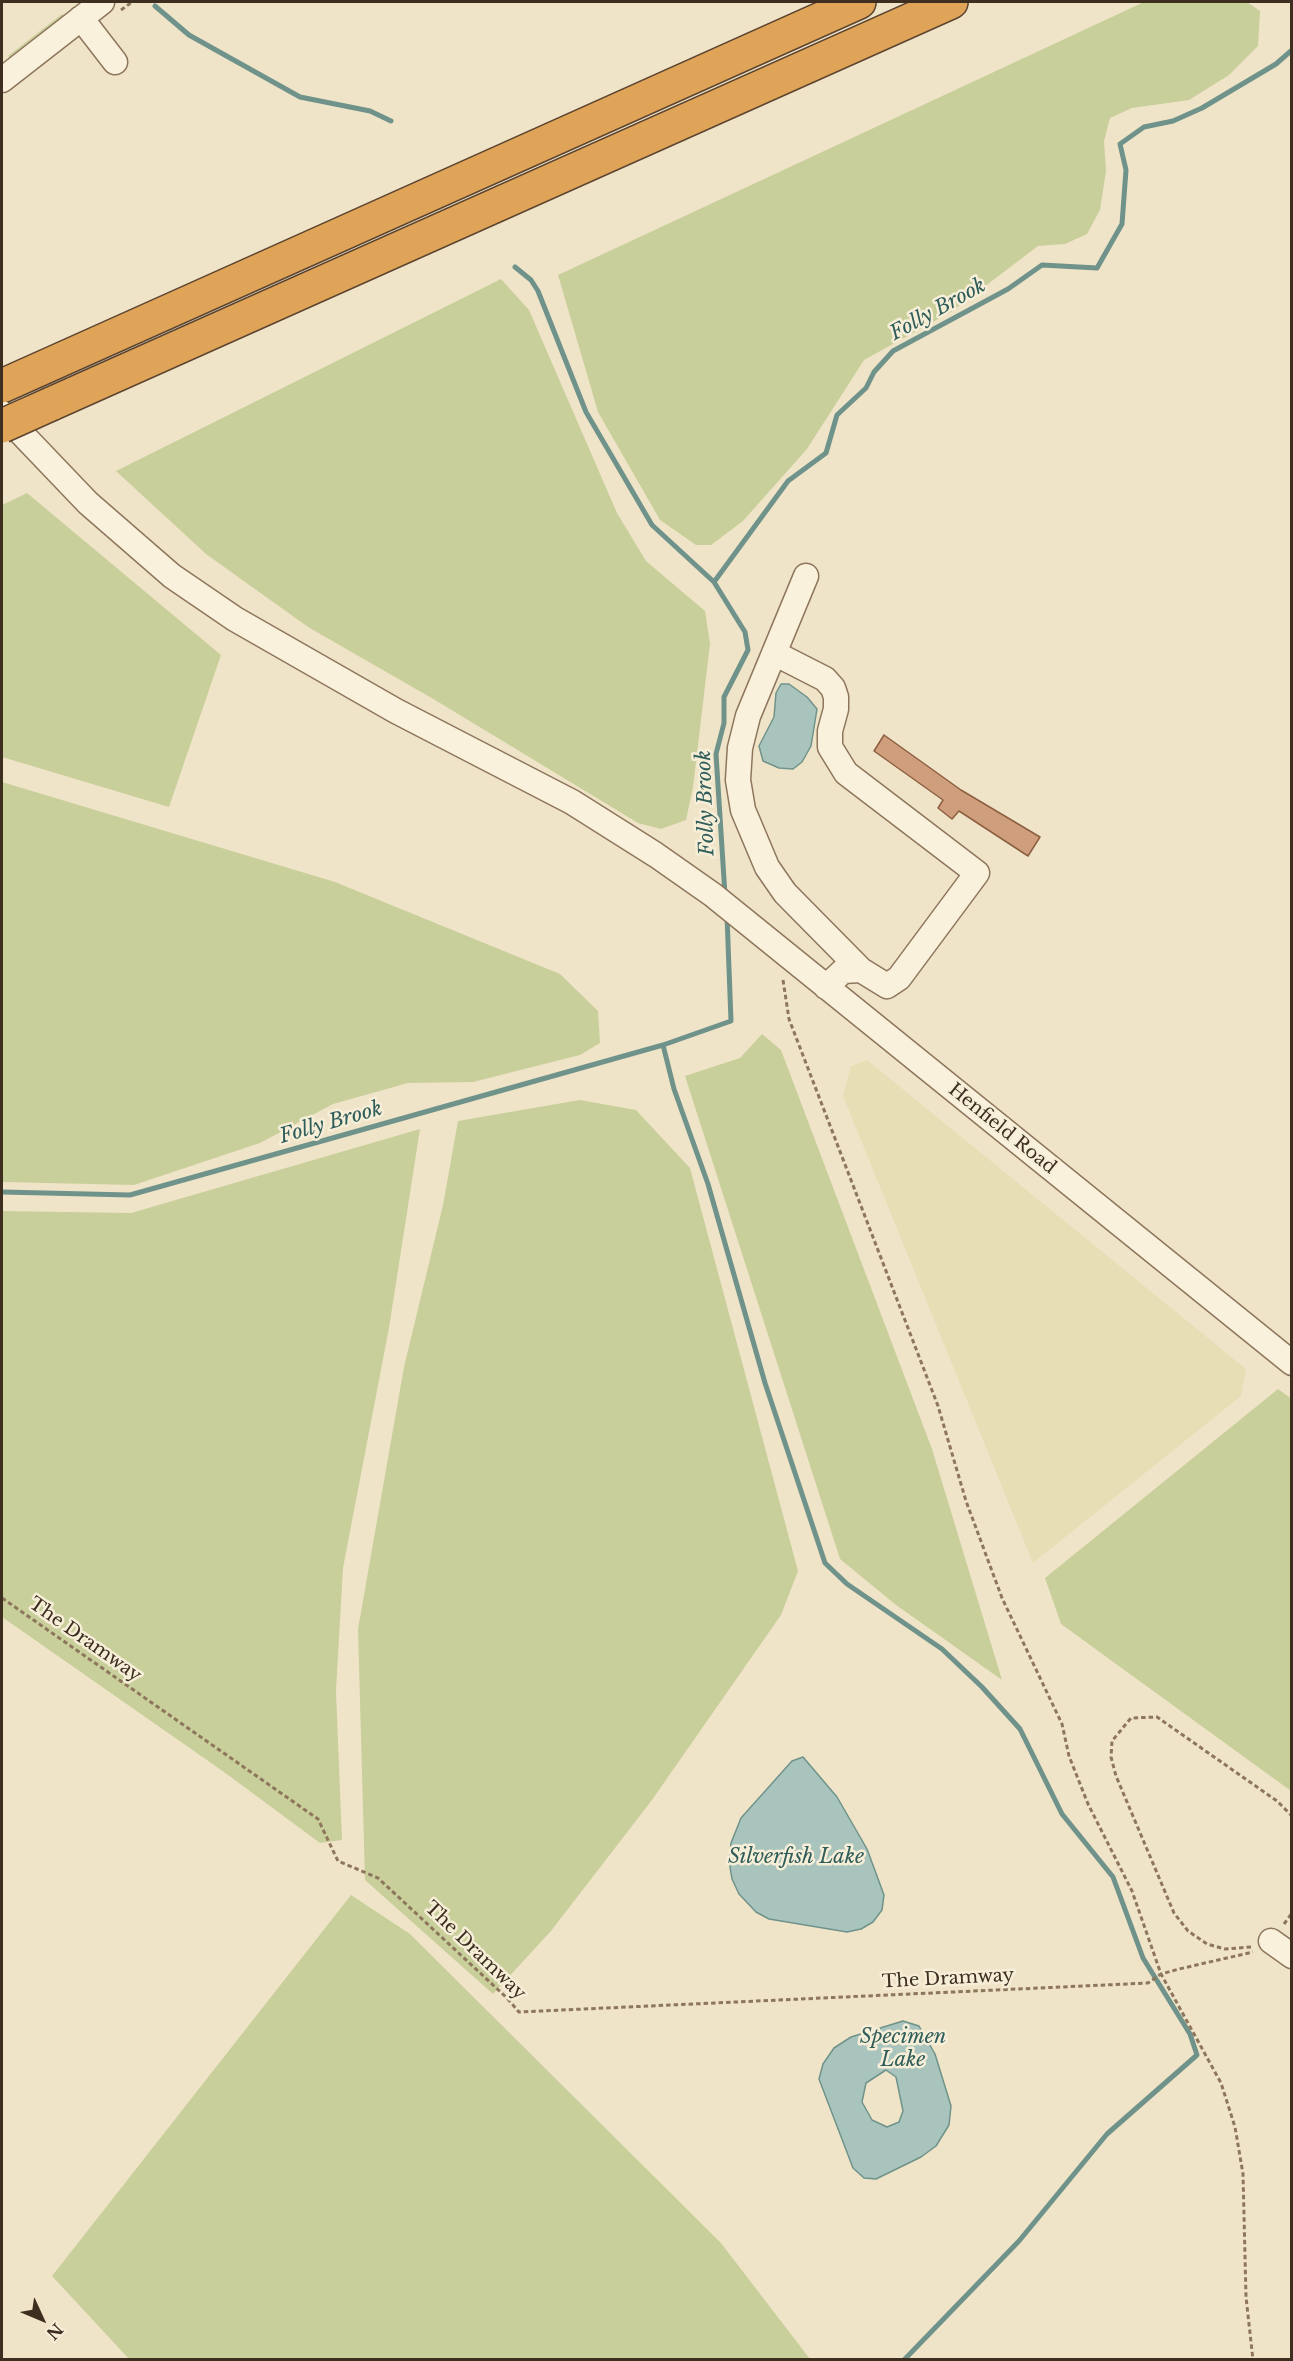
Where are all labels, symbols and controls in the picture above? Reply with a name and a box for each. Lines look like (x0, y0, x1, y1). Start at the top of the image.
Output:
water label: Folly Brook (886, 274, 990, 346)
water label: Folly Brook (692, 750, 720, 856)
street label: Henfield Road (944, 1079, 1060, 1179)
water label: Folly Brook (277, 1097, 385, 1149)
street label: The Dramway (25, 1593, 145, 1687)
water label: Silverfish Lake (728, 1845, 864, 1869)
street label: The Dramway (420, 1897, 530, 2005)
street label: The Dramway (882, 1965, 1014, 1993)
water label: Specimen Lake (860, 2025, 946, 2072)
north arrow (12, 2289, 72, 2349)
text: N (43, 2319, 67, 2344)

